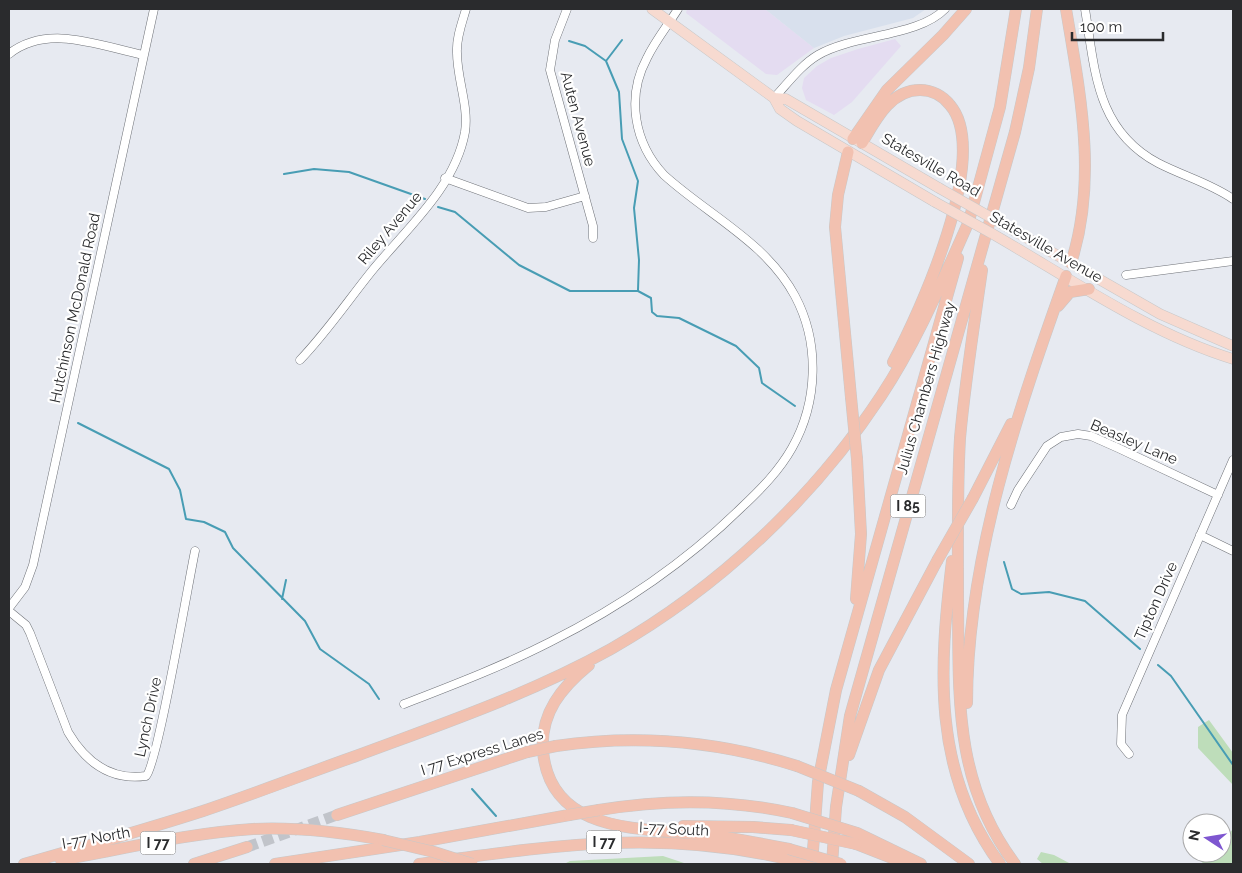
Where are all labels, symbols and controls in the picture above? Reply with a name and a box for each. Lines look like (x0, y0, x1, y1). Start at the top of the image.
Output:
scale bar (1072, 10, 1163, 42)
text: 100 m (1080, 18, 1122, 36)
street label: Auten Avenue (557, 70, 599, 169)
street label: Statesville Road (878, 129, 984, 201)
street label: Riley Avenue (354, 188, 426, 268)
street label: Statesville Avenue (986, 207, 1106, 287)
street label: Hutchinson McDonald Road (46, 211, 104, 405)
street label: Julius Chambers Highway (893, 299, 959, 477)
street label: Beasley Lane (1088, 416, 1180, 469)
road number: I 85 (890, 494, 926, 518)
street label: Tipton Drive (1131, 559, 1181, 643)
street label: Lynch Drive (131, 675, 165, 758)
street label: I 77 Express Lanes (419, 725, 545, 779)
north arrow (1182, 813, 1232, 863)
street label: I-77 South (639, 818, 709, 840)
street label: I-77 North (61, 823, 131, 853)
text: N (1185, 828, 1203, 842)
road number: I 77 (586, 830, 622, 854)
road number: I 77 (140, 831, 176, 854)

